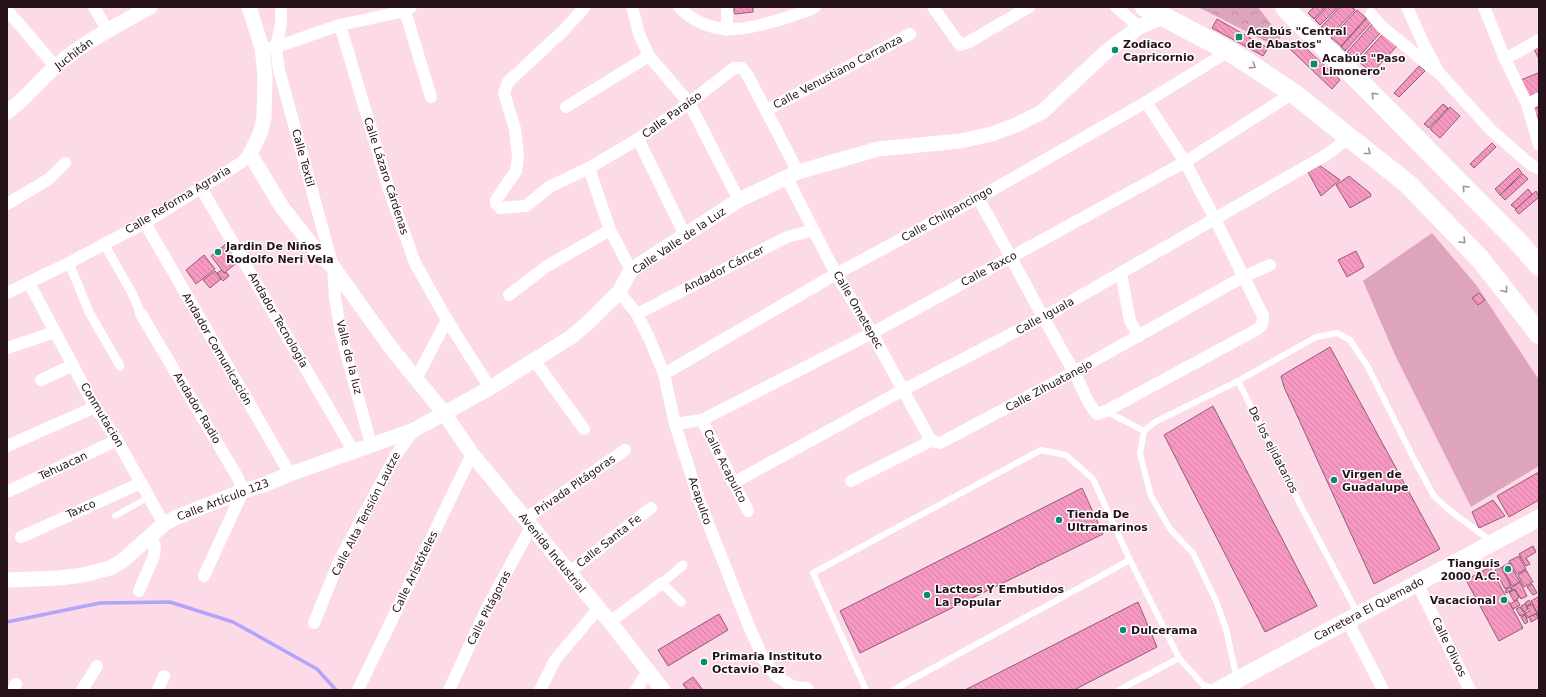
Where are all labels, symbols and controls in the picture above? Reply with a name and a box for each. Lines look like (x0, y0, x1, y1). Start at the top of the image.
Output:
place label: Acabús "Central de Abastos" (1247, 25, 1347, 51)
street label: Calle Venustiano Carranza (771, 32, 905, 112)
marker: Acabús "Central de Abastos" (1234, 32, 1244, 42)
street label: Juchitán (52, 35, 96, 73)
place label: Zodiaco Capricornio (1123, 38, 1195, 64)
marker: Zodiaco Capricornio (1110, 45, 1120, 55)
place label: Acabús "Paso Limonero" (1322, 52, 1406, 78)
marker: Acabús "Paso Limonero" (1309, 59, 1319, 69)
one-way arrow (1248, 61, 1255, 68)
street label: Calle Paraíso (640, 89, 705, 141)
one-way arrow (1371, 92, 1379, 100)
street label: Calle Lázaro Cárdenas (361, 116, 411, 237)
street label: Calle Textil (289, 128, 317, 188)
one-way arrow (1364, 147, 1371, 154)
street label: Calle Reforma Agraria (123, 163, 233, 237)
street label: Calle Chilpancingo (899, 183, 995, 244)
one-way arrow (1462, 185, 1470, 193)
street label: Calle Valle de la Luz (630, 205, 728, 277)
one-way arrow (1458, 236, 1465, 244)
place label: Jardin De Niños Rodolfo Neri Vela (225, 240, 334, 266)
street label: Andador Cáncer (682, 243, 767, 295)
marker: Jardin De Niños Rodolfo Neri Vela (213, 247, 223, 257)
street label: Calle Taxco (959, 249, 1019, 289)
street label: Calle Ometepec (830, 269, 886, 351)
street label: Andador Tecnología (245, 270, 311, 370)
one-way arrow (1500, 286, 1507, 293)
street label: Andador Comunicación (179, 290, 255, 408)
street label: Calle Iguala (1014, 295, 1076, 337)
street label: Valle de la luz (333, 318, 365, 396)
street label: Calle Zihuatanejo (1003, 357, 1095, 414)
street label: Andador Radio (171, 370, 224, 446)
street label: Conmutacion (78, 380, 126, 450)
street label: De los ejidatarios (1246, 405, 1301, 496)
street label: Calle Acapulco (701, 427, 749, 505)
street label: Tehuacan (36, 449, 89, 483)
street label: Calle Alta Tensión Lautze (329, 450, 403, 578)
street label: Privada Pitágoras (532, 452, 618, 518)
place label: Virgen de Guadalupe (1342, 468, 1409, 494)
street label: Acapulco (686, 475, 714, 527)
marker: Virgen de Guadalupe (1329, 475, 1339, 485)
street label: Calle Artículo 123 (175, 476, 271, 524)
street label: Taxco (63, 497, 98, 522)
place label: Tienda De Ultramarinos (1067, 508, 1148, 534)
street label: Avenida Industrial (516, 510, 588, 596)
street label: Calle Santa Fe (574, 512, 644, 570)
marker: Tienda De Ultramarinos (1054, 515, 1064, 525)
street label: Calle Aristóteles (390, 529, 441, 615)
place label: Tianguis 2000 A.C. (1440, 557, 1500, 583)
marker: Tianguis 2000 A.C. (1503, 564, 1513, 574)
street label: Calle Pitágoras (465, 568, 514, 647)
street label: Carretera El Quemado (1312, 574, 1426, 644)
place label: Lacteos Y Embutidos La Popular (935, 583, 1065, 609)
marker: Lacteos Y Embutidos La Popular (922, 590, 932, 600)
place label: Vacacional (1430, 594, 1496, 607)
marker: Vacacional (1499, 595, 1509, 605)
street label: Calle Olivos (1429, 615, 1469, 679)
place label: Dulcerama (1131, 624, 1197, 637)
marker: Dulcerama (1118, 625, 1128, 635)
place label: Primaria Instituto Octavio Paz (712, 650, 822, 676)
marker: Primaria Instituto Octavio Paz (699, 657, 709, 667)

